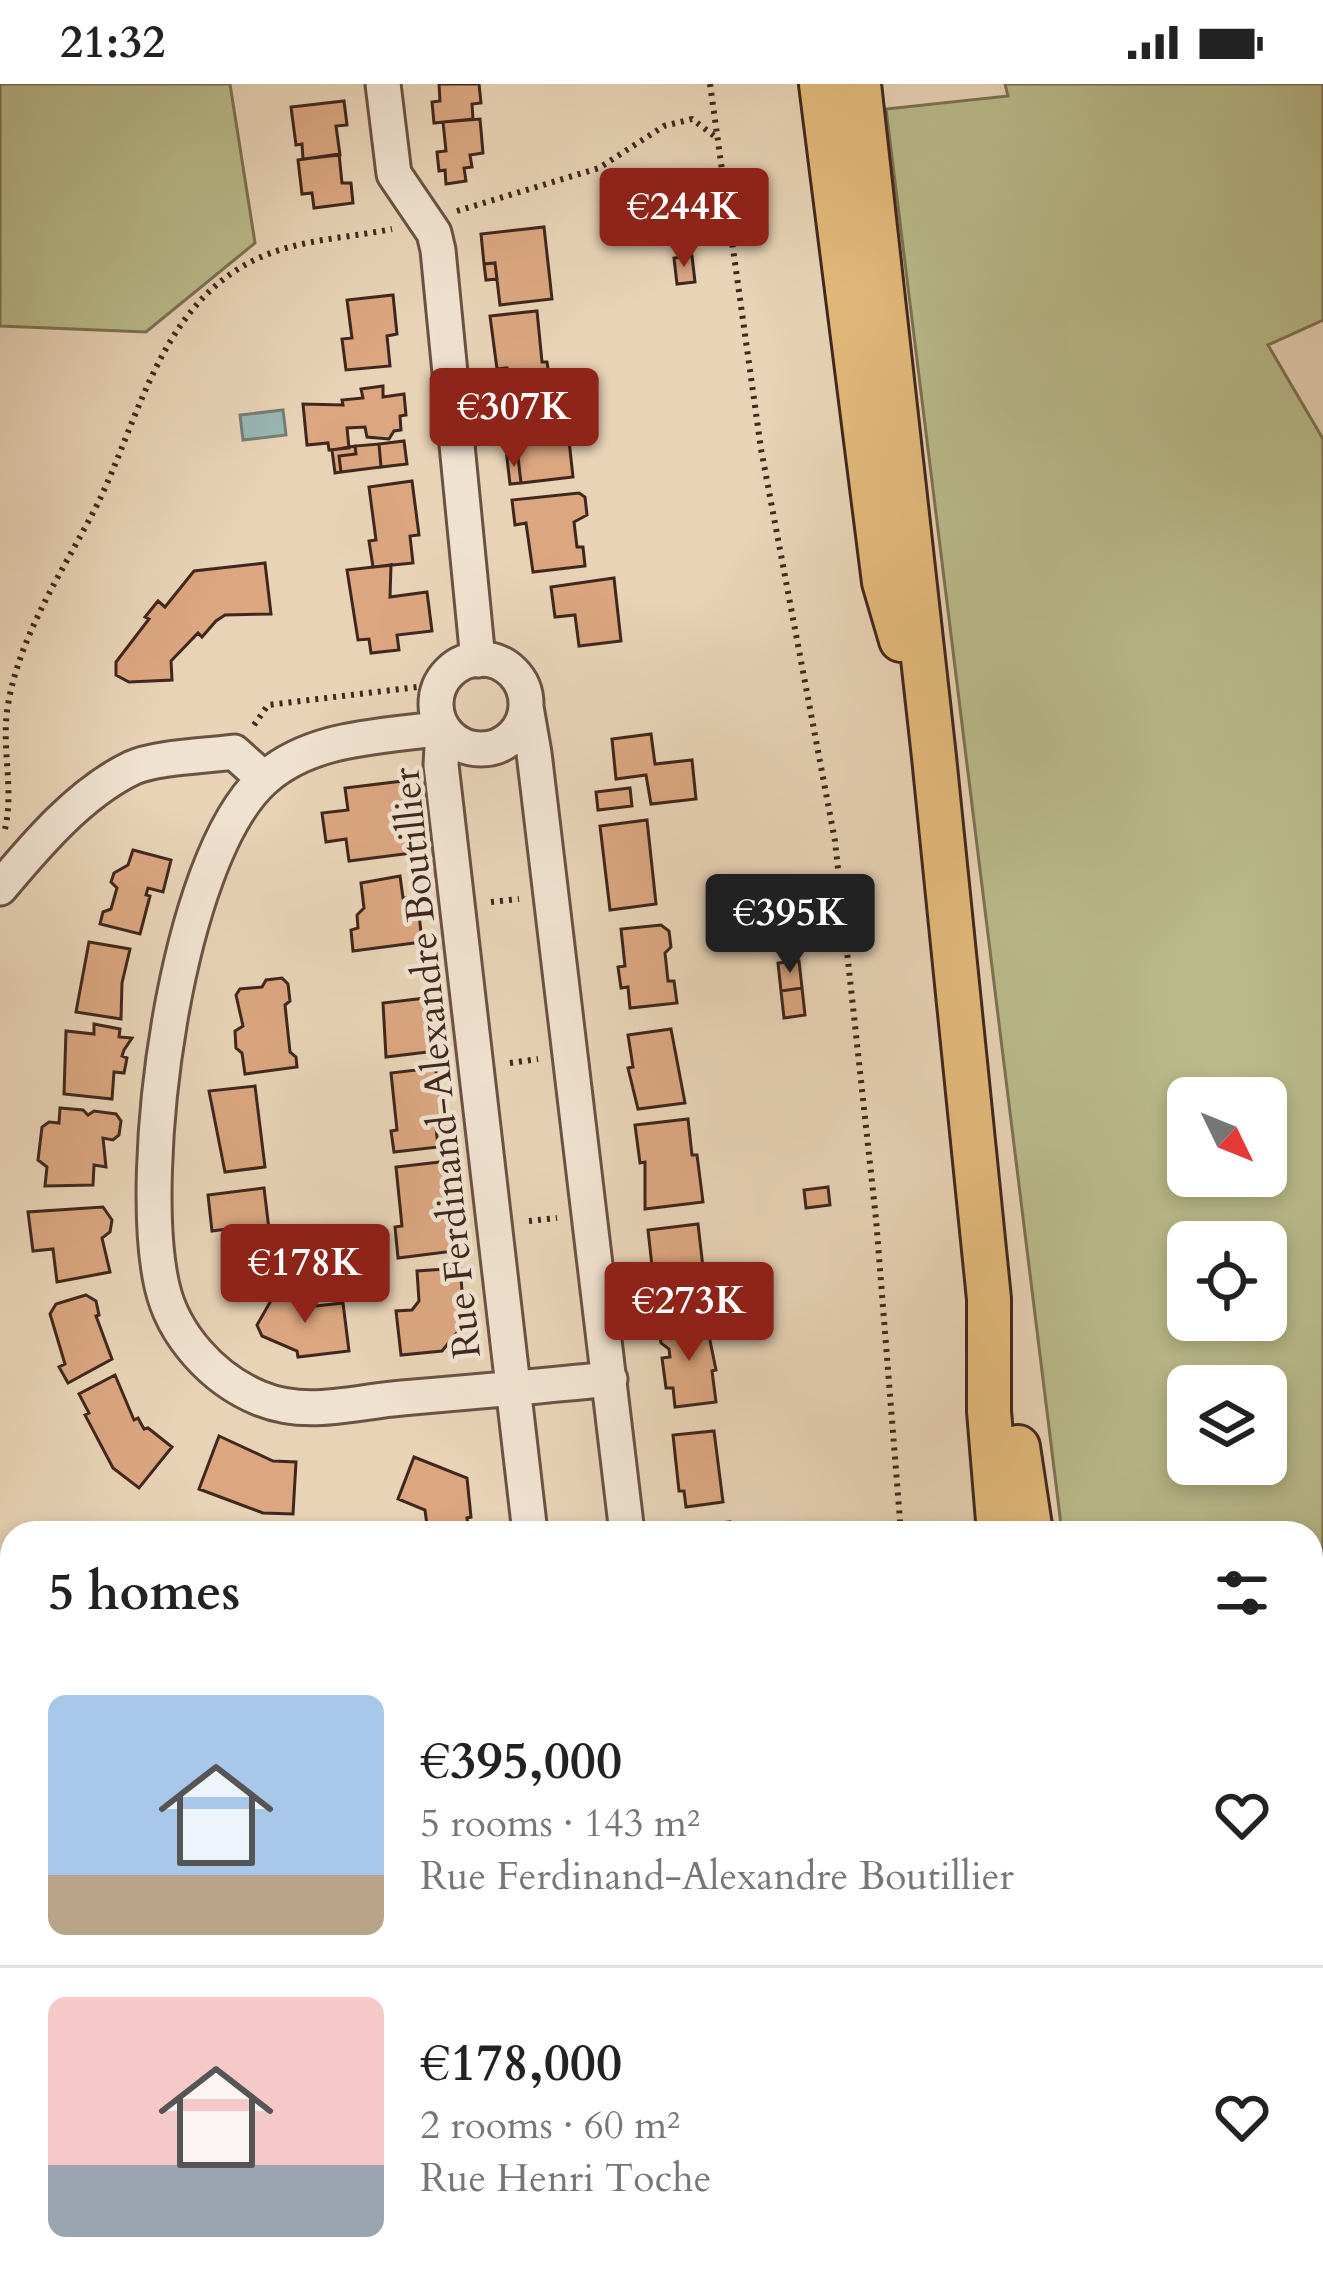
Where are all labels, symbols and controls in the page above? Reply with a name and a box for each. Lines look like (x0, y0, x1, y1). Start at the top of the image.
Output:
text: 21:32 (60, 12, 165, 73)
pin: €244K (600, 168, 768, 270)
text: €244K (627, 180, 741, 233)
pin: €307K (430, 368, 598, 470)
text: €307K (457, 380, 571, 433)
street label: Rue Ferdinand-Alexandre Boutillier (379, 764, 494, 1361)
pin: €395K (706, 874, 874, 976)
text: €395K (733, 886, 847, 939)
north arrow (1167, 1077, 1287, 1197)
map controls (1167, 1077, 1287, 1485)
button: locate (1167, 1221, 1287, 1341)
pin: €178K (221, 1224, 389, 1326)
text: €178K (248, 1236, 362, 1289)
pin: €273K (605, 1262, 773, 1364)
text: €273K (632, 1274, 746, 1327)
button: layers (1167, 1365, 1287, 1485)
text: 5 homes (48, 1558, 240, 1628)
icon: filters (1209, 1560, 1275, 1626)
text: €395,000 (420, 1727, 622, 1797)
icon: home (144, 1743, 288, 1887)
icon: heart (1209, 1782, 1275, 1848)
text: 5 rooms · 143 m² (420, 1797, 700, 1850)
text: Rue Ferdinand-Alexandre Boutillier (420, 1850, 1014, 1903)
text: €178,000 (420, 2029, 622, 2099)
icon: home (144, 2045, 288, 2189)
icon: heart (1209, 2084, 1275, 2150)
text: 2 rooms · 60 m² (420, 2099, 680, 2152)
text: Rue Henri Toche (420, 2152, 711, 2205)

